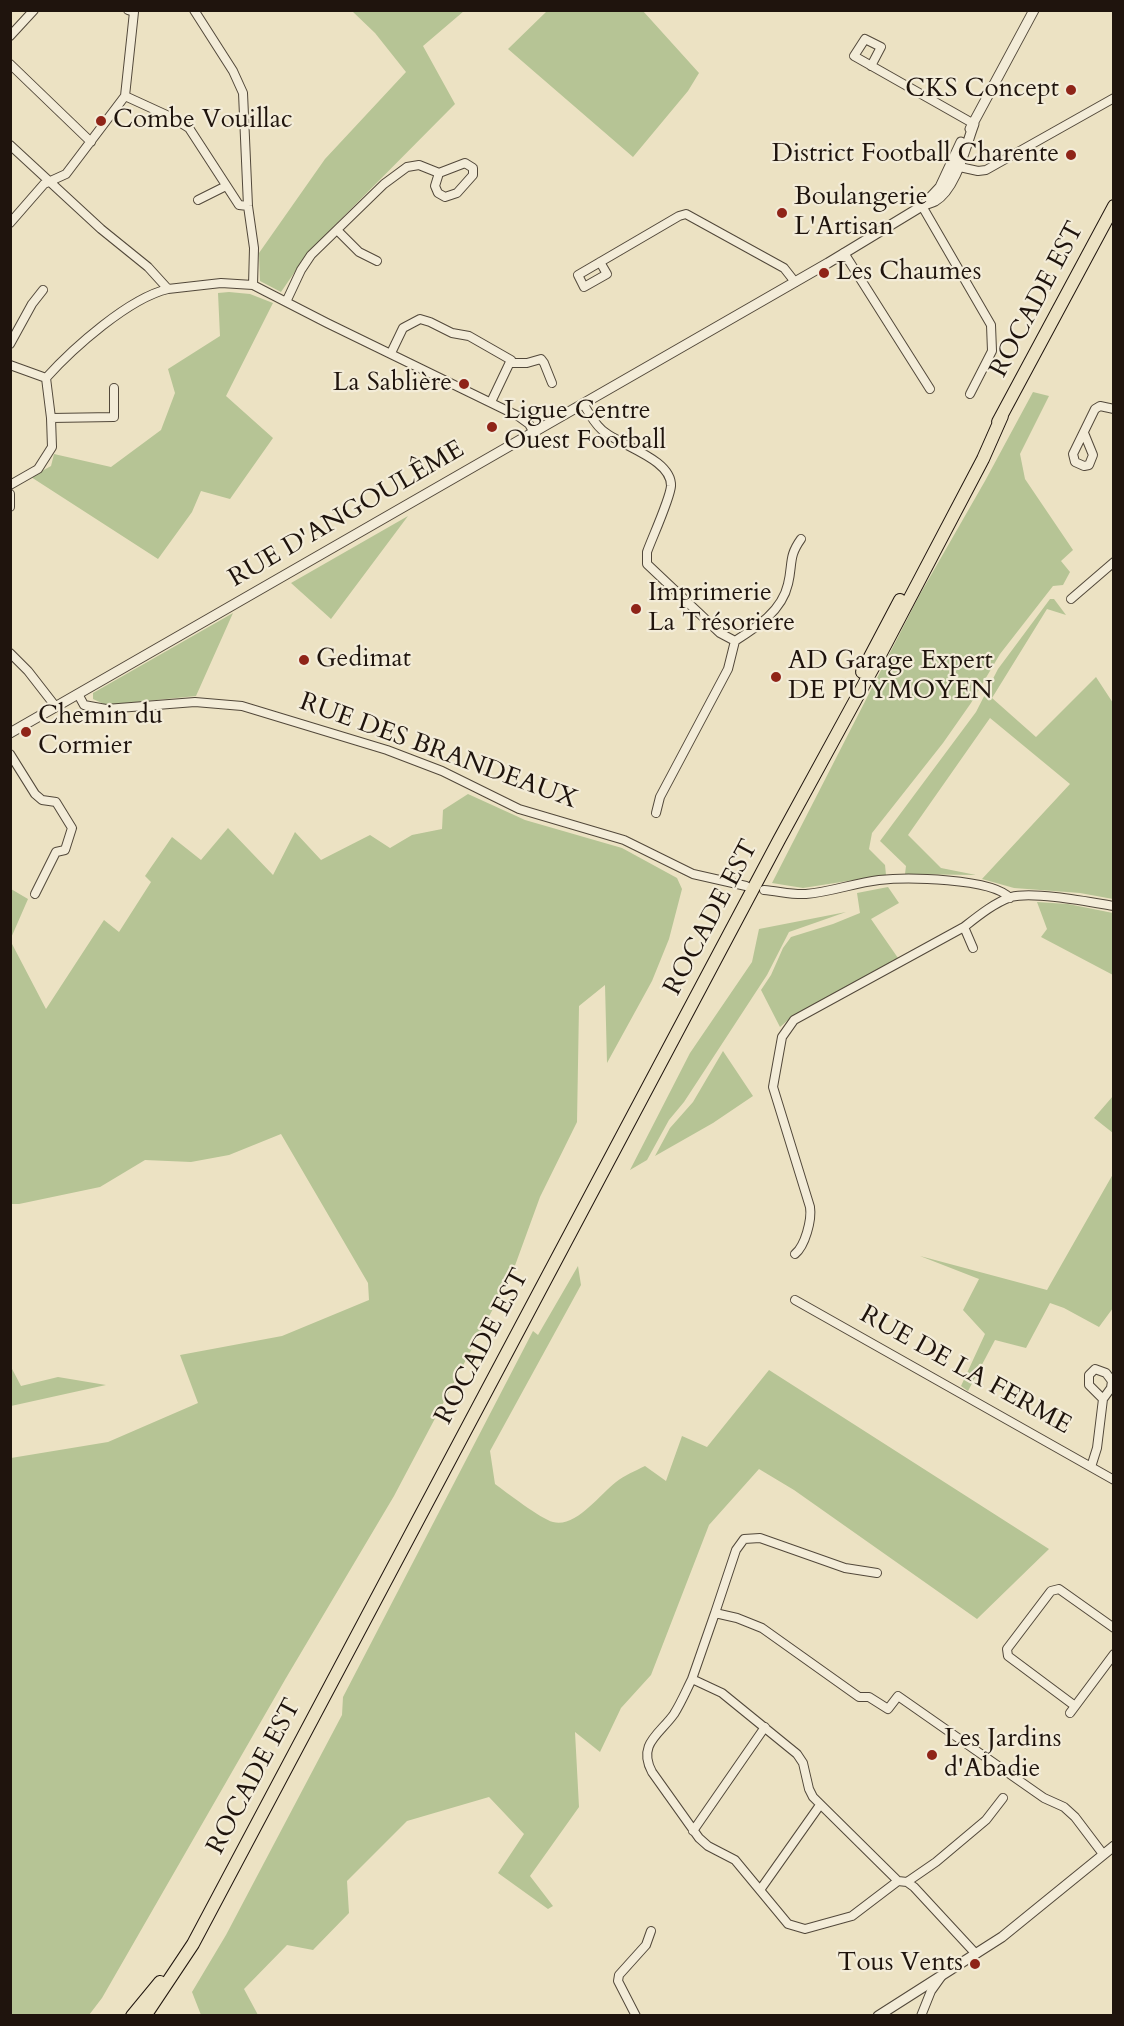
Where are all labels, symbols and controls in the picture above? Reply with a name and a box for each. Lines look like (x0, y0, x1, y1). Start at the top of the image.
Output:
place label: CKS Concept (905, 74, 1059, 106)
marker: CKS Concept (1064, 83, 1078, 97)
place label: Combe Vouillac (113, 105, 293, 137)
marker: Combe Vouillac (94, 114, 108, 128)
place label: District Football Charente (772, 139, 1059, 171)
marker: District Football Charente (1064, 148, 1078, 162)
place label: Boulangerie L'Artisan (794, 182, 928, 243)
marker: Boulangerie L'Artisan (775, 206, 789, 220)
street label: ROCADE EST (984, 217, 1092, 383)
place label: Les Chaumes (836, 257, 981, 289)
marker: Les Chaumes (817, 266, 831, 280)
place label: La Sablière (333, 368, 452, 400)
marker: La Sablière (457, 377, 471, 391)
place label: Ligue Centre Ouest Football (504, 396, 666, 458)
marker: Ligue Centre Ouest Football (485, 420, 499, 434)
street label: RUE D'ANGOULÊME (224, 435, 470, 595)
place label: Imprimerie La Trésoriere (648, 578, 795, 640)
marker: Imprimerie La Trésoriere (629, 602, 643, 616)
place label: Gedimat (316, 644, 411, 676)
place label: AD Garage Expert DE PUYMOYEN (788, 646, 993, 708)
marker: Gedimat (297, 653, 311, 667)
marker: AD Garage Expert DE PUYMOYEN (769, 670, 783, 684)
street label: RUE DES BRANDEAUX (295, 687, 581, 817)
place label: Chemin du Cormier (38, 701, 163, 762)
marker: Chemin du Cormier (19, 725, 33, 739)
street label: ROCADE EST (658, 835, 766, 1001)
street label: ROCADE EST (429, 1264, 537, 1430)
street label: RUE DE LA FERME (854, 1300, 1076, 1442)
street label: ROCADE EST (201, 1694, 309, 1860)
place label: Les Jardins d'Abadie (944, 1724, 1061, 1786)
marker: Les Jardins d'Abadie (925, 1748, 939, 1762)
place label: Tous Vents (837, 1948, 963, 1980)
marker: Tous Vents (968, 1957, 982, 1971)

